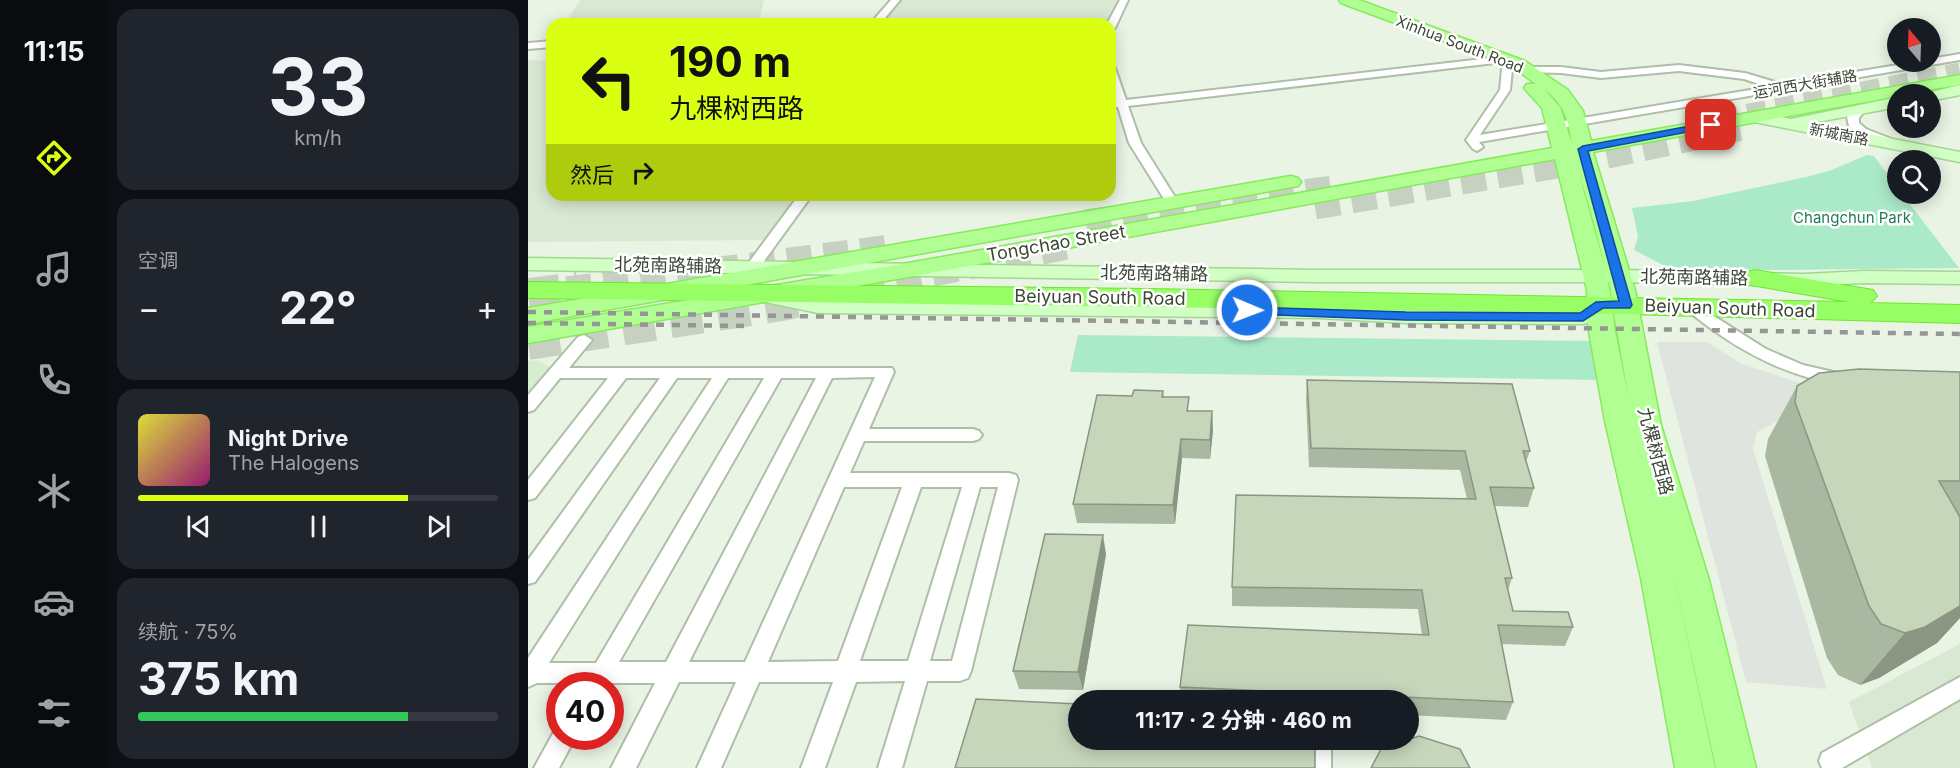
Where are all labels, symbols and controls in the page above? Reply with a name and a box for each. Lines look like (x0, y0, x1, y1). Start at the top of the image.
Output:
street label: Xinhua South Road (1394, 11, 1526, 77)
north arrow (1887, 18, 1941, 72)
map controls (1887, 18, 1941, 204)
text: 11:15 (23, 35, 85, 68)
text: 190 m (669, 36, 791, 87)
text: 33 (268, 39, 368, 134)
icon: left (570, 42, 648, 120)
street label: 运河西大街辅路 (1752, 66, 1858, 102)
button: sound (1887, 84, 1941, 138)
text: 九棵树西路 (669, 92, 804, 125)
pin (1685, 99, 1736, 150)
icon: arrive (1694, 108, 1727, 141)
street label: 新城南路 (1808, 119, 1870, 149)
text: km/h (294, 126, 342, 150)
icon: directions (33, 137, 75, 179)
button: search (1887, 150, 1941, 204)
icon: right (626, 156, 659, 189)
text: 然后 (570, 162, 614, 188)
park label: Changchun Park (1793, 208, 1912, 227)
street label: Tongchao Street (985, 220, 1127, 266)
icon: music (33, 248, 75, 290)
text: 空调 (138, 249, 178, 273)
street label: 北苑南路辅路 (614, 254, 722, 276)
street label: 北苑南路辅路 (1100, 262, 1208, 284)
street label: 北苑南路辅路 (1640, 266, 1748, 288)
position arrow (1215, 278, 1279, 342)
text: 22° (279, 280, 357, 335)
street label: Beiyuan South Road (1014, 285, 1186, 309)
text: − (138, 288, 160, 328)
text: + (476, 288, 498, 328)
street label: Beiyuan South Road (1644, 295, 1816, 321)
icon: phone (33, 359, 75, 401)
street label: 九棵树西路 (1634, 405, 1678, 497)
text: Night Drive (228, 425, 348, 451)
text: The Halogens (228, 451, 359, 475)
icon: climate (33, 470, 75, 512)
icon: previous (182, 510, 215, 543)
icon: pause (302, 510, 335, 543)
icon: next (422, 510, 455, 543)
icon: car (33, 581, 75, 623)
text: 续航 · 75% (138, 620, 238, 644)
text: 375 km (138, 651, 299, 706)
speed limit sign: 40 (546, 672, 624, 750)
icon: filters (33, 692, 75, 734)
text: 11:17 · 2 分钟 · 460 m (1135, 707, 1352, 733)

